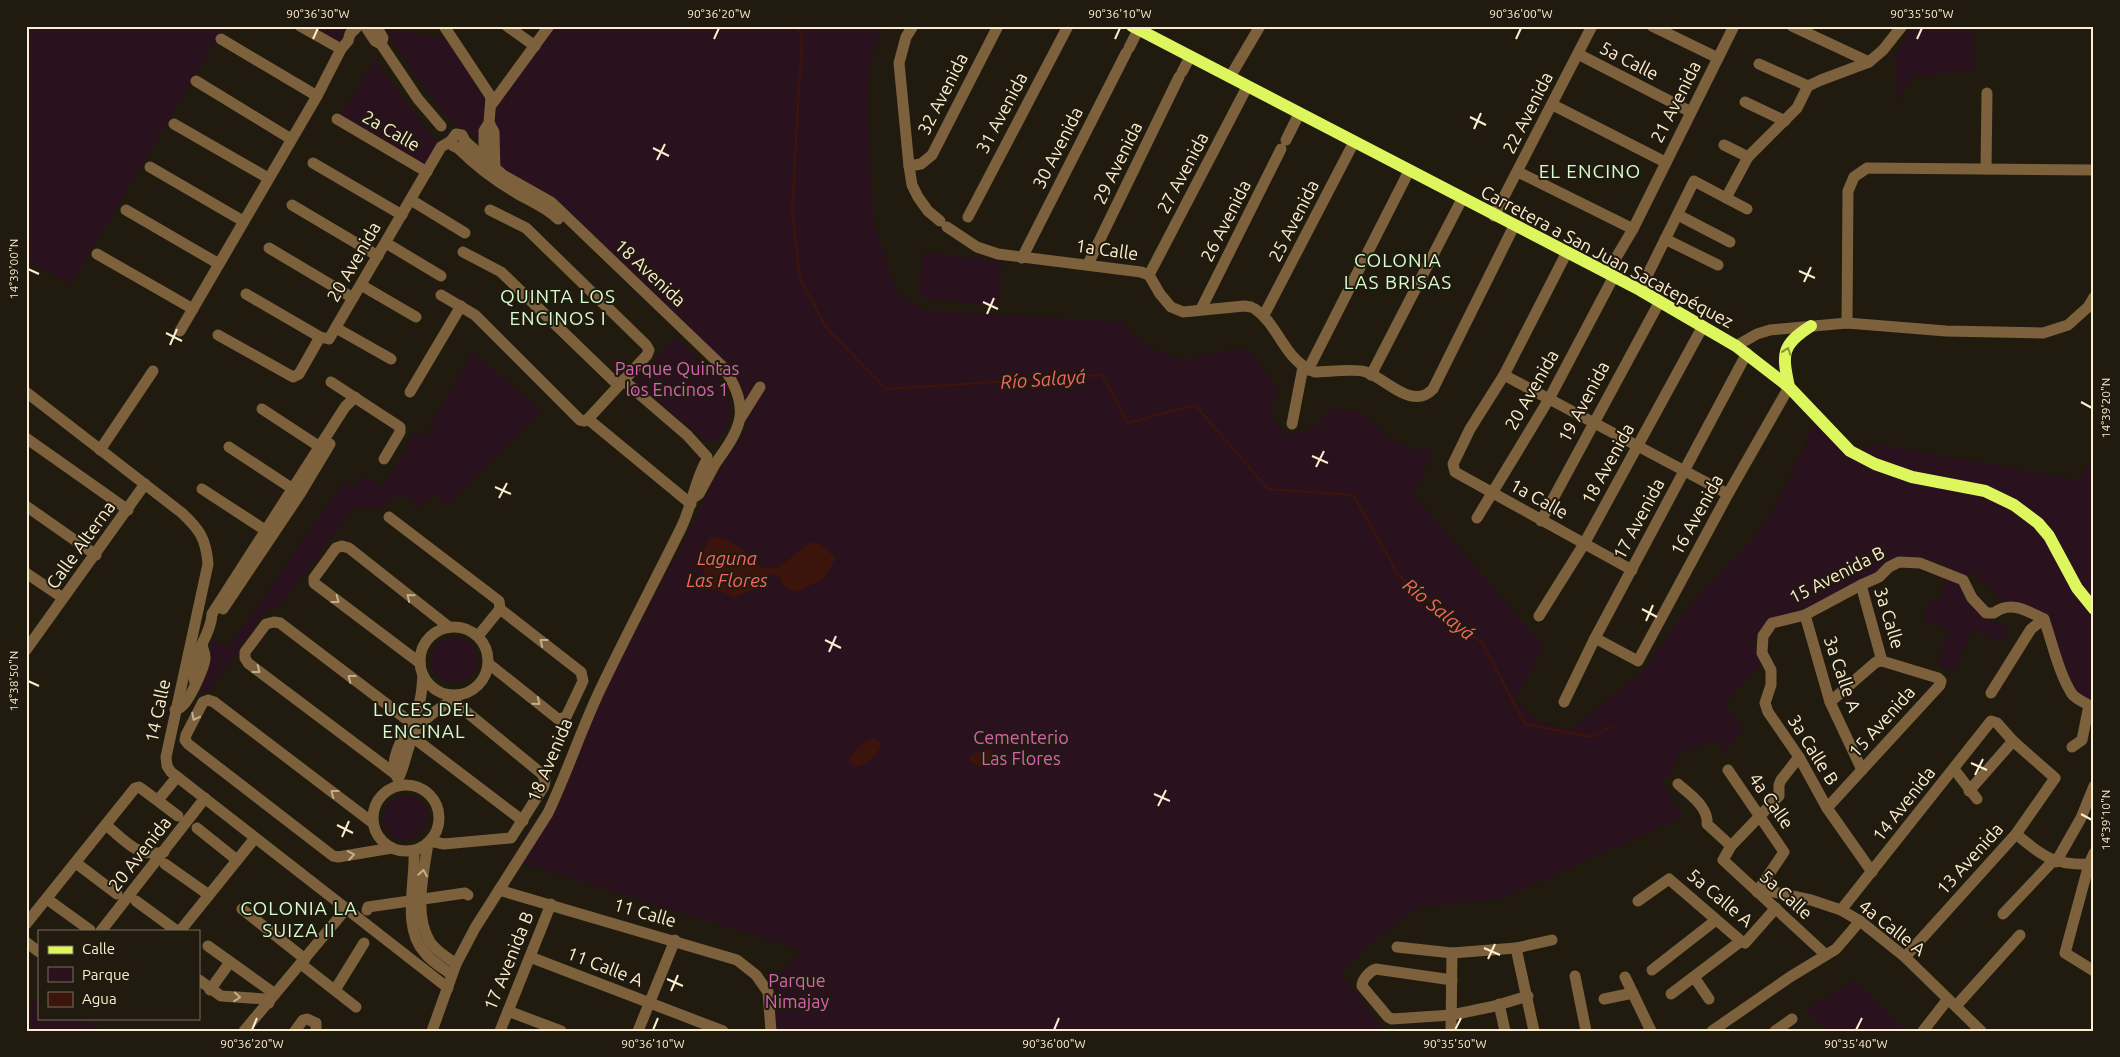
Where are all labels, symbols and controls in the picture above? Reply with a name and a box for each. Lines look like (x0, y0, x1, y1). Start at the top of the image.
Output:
text: 90°36'30"W (286, 7, 350, 20)
text: 90°36'20"W (687, 7, 751, 20)
text: 90°36'10"W (1088, 7, 1152, 20)
text: 90°36'00"W (1489, 7, 1553, 20)
text: 90°35'50"W (1890, 7, 1954, 20)
street label: 5a Calle (1597, 37, 1662, 83)
street label: 32 Avenida (913, 49, 971, 138)
street label: 21 Avenida (1646, 57, 1704, 146)
street label: 22 Avenida (1498, 68, 1556, 157)
street label: 31 Avenida (971, 69, 1031, 157)
street label: 30 Avenida (1028, 103, 1086, 192)
street label: 2a Calle (359, 106, 424, 155)
street label: 29 Avenida (1089, 118, 1146, 207)
street label: 27 Avenida (1152, 129, 1212, 217)
district label: EL ENCINO (1539, 160, 1641, 182)
street label: 26 Avenida (1196, 176, 1254, 265)
street label: 25 Avenida (1264, 176, 1322, 265)
street label: Carretera a San Juan Sacatepéquez (1478, 181, 1737, 331)
street label: 20 Avenida (322, 218, 384, 305)
street label: 18 Avenida (611, 235, 690, 310)
street label: 1a Calle (1074, 235, 1140, 263)
text: 14°39'00"N (7, 239, 20, 299)
district label: COLONIA LAS BRISAS (1344, 249, 1452, 293)
district label: QUINTA LOS ENCINOS I (500, 285, 616, 329)
street label: 20 Avenida (1500, 346, 1562, 433)
one-way arrow (1781, 347, 1791, 356)
park label: Parque Quintas los Encinos 1 (615, 358, 739, 399)
street label: 19 Avenida (1553, 358, 1613, 446)
water label: Río Salayá (1000, 365, 1086, 393)
text: 14°39'20"N (2099, 378, 2112, 438)
street label: 18 Avenida (1577, 420, 1637, 507)
street label: 16 Avenida (1666, 471, 1726, 558)
street label: 1a Calle (1507, 474, 1572, 522)
street label: 17 Avenida (1608, 475, 1668, 563)
street label: Calle Alterna (42, 497, 119, 592)
street label: 15 Avenida B (1785, 541, 1888, 607)
water label: Laguna Las Flores (686, 547, 768, 591)
water label: Río Salayá (1399, 574, 1479, 644)
street label: 3a Calle (1871, 585, 1909, 651)
one-way arrow (407, 593, 416, 602)
one-way arrow (330, 594, 340, 603)
street label: 3a Calle A (1821, 633, 1865, 715)
one-way arrow (540, 640, 549, 648)
text: 14°38'50"N (7, 651, 20, 711)
one-way arrow (251, 664, 261, 673)
one-way arrow (348, 675, 357, 683)
street label: 14 Calle (141, 677, 173, 744)
street label: 15 Avenida (1844, 682, 1918, 761)
one-way arrow (531, 697, 540, 705)
district label: LUCES DEL ENCINAL (373, 698, 475, 742)
street label: 3a Calle B (1785, 711, 1843, 788)
one-way arrow (191, 712, 201, 721)
street label: 18 Avenida (522, 715, 576, 804)
park label: Cementerio Las Flores (973, 727, 1069, 768)
street label: 14 Avenida (1868, 762, 1938, 845)
street label: 4a Calle (1746, 769, 1798, 832)
text: 14°39'10"N (2099, 790, 2112, 850)
one-way arrow (331, 791, 340, 799)
street label: 20 Avenida (104, 812, 174, 895)
street label: 13 Avenida (1932, 819, 2006, 898)
one-way arrow (347, 851, 356, 861)
street label: 5a Calle A (1684, 864, 1758, 930)
street label: 5a Calle (1756, 866, 1817, 923)
one-way arrow (418, 869, 428, 877)
street label: 11 Calle (612, 894, 679, 930)
street label: 4a Calle A (1855, 895, 1930, 960)
district label: COLONIA LA SUIZA II (240, 897, 358, 941)
street label: 17 Avenida B (479, 908, 537, 1013)
legend (38, 930, 200, 1020)
text: Calle (82, 940, 115, 957)
street label: 11 Calle A (564, 942, 647, 990)
text: Parque (82, 966, 130, 983)
park label: Parque Nimajay (765, 970, 829, 1011)
text: Agua (82, 990, 117, 1007)
one-way arrow (233, 991, 241, 1002)
text: 90°36'20"W (220, 1037, 284, 1050)
text: 90°36'10"W (621, 1037, 685, 1050)
text: 90°36'00"W (1022, 1037, 1086, 1050)
text: 90°35'50"W (1423, 1037, 1487, 1050)
text: 90°35'40"W (1824, 1037, 1888, 1050)

